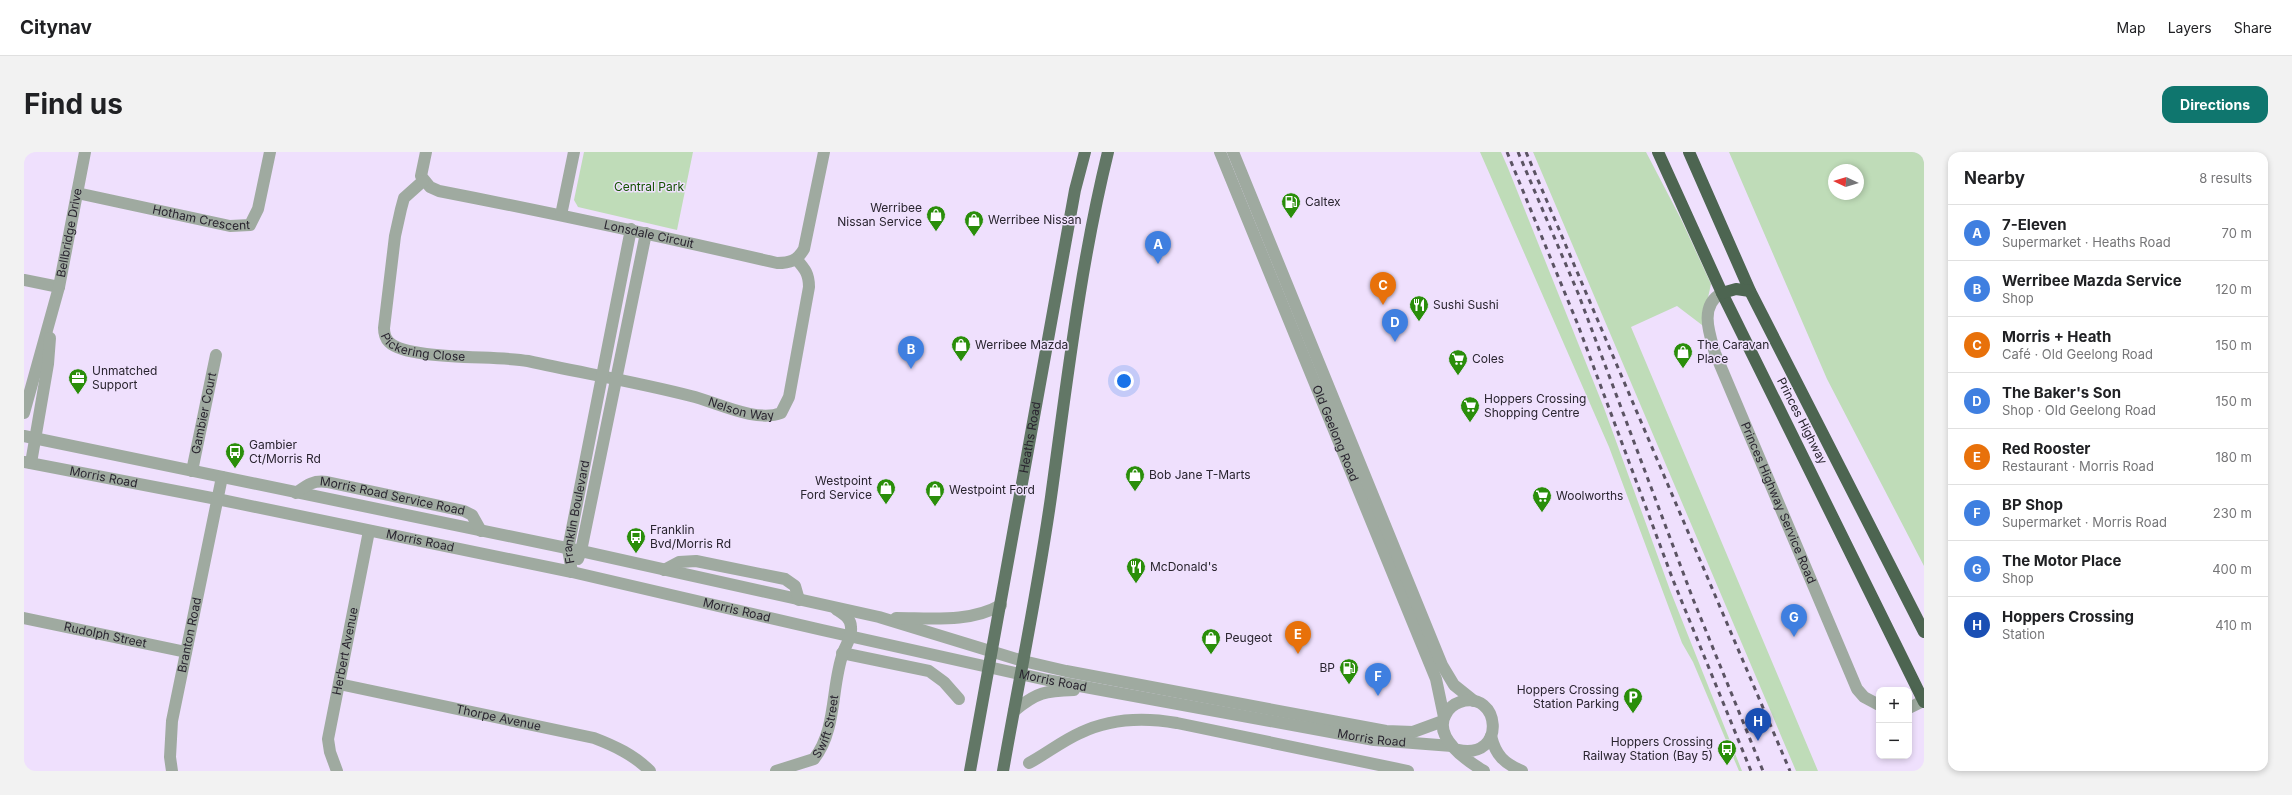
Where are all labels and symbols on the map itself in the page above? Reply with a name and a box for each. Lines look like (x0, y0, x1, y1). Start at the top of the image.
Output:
north arrow (1828, 164, 1864, 200)
park label: Central Park (614, 179, 684, 194)
street label: Bellbridge Drive (53, 187, 85, 279)
fuel station icon: Caltex (1280, 191, 1302, 219)
place label: Caltex (1305, 194, 1341, 209)
place label: Werribee Nissan Service (837, 200, 922, 229)
street label: Hotham Crescent (151, 202, 250, 233)
shop icon: Werribee Nissan Service (925, 204, 947, 232)
shop icon: Werribee Nissan (963, 209, 985, 237)
place label: Werribee Nissan (988, 212, 1082, 227)
street label: Lonsdale Circuit (603, 217, 695, 251)
pin: A (1145, 231, 1171, 264)
pin: C (1370, 272, 1396, 305)
restaurant icon: Sushi Sushi (1408, 294, 1430, 322)
place label: Sushi Sushi (1433, 297, 1499, 312)
pin: D (1382, 309, 1408, 342)
street label: Pickering Close (378, 330, 466, 364)
shop icon: Werribee Mazda (950, 334, 972, 362)
pin: B (898, 336, 924, 369)
place label: Werribee Mazda (975, 337, 1068, 352)
place label: The Caravan Place (1697, 337, 1769, 366)
shop icon: The Caravan Place (1672, 341, 1694, 369)
supermarket icon: Coles (1447, 348, 1469, 376)
place label: Coles (1472, 351, 1504, 366)
place label: Unmatched Support (92, 363, 157, 392)
office icon: Unmatched Support (67, 367, 89, 395)
street label: Gambier Court (188, 371, 219, 455)
your location (1114, 371, 1134, 391)
street label: Princes Highway (1774, 375, 1831, 467)
street label: Old Geelong Road (1309, 383, 1362, 483)
place label: Hoppers Crossing Shopping Centre (1484, 391, 1586, 420)
street label: Nelson Way (706, 394, 775, 423)
supermarket icon: Hoppers Crossing Shopping Centre (1459, 395, 1481, 423)
street label: Heaths Road (1016, 400, 1044, 474)
street label: Princes Highway Service Road (1738, 420, 1820, 586)
place label: Gambier Ct/Morris Rd (249, 437, 321, 466)
bus stop icon: Gambier Ct/Morris Rd (224, 441, 246, 469)
street label: Franklin Boulevard (560, 459, 592, 565)
street label: Morris Road (68, 463, 139, 491)
shop icon: Bob Jane T-Marts (1124, 464, 1146, 492)
place label: Bob Jane T-Marts (1149, 467, 1251, 482)
street label: Morris Road Service Road (319, 473, 466, 518)
place label: Westpoint Ford Service (800, 473, 872, 502)
shop icon: Westpoint Ford Service (875, 477, 897, 505)
shop icon: Westpoint Ford (924, 479, 946, 507)
place label: Westpoint Ford (949, 482, 1035, 497)
supermarket icon: Woolworths (1531, 485, 1553, 513)
place label: Woolworths (1556, 488, 1623, 503)
place label: Franklin Bvd/Morris Rd (650, 522, 731, 551)
street label: Morris Road (385, 526, 456, 555)
bus stop icon: Franklin Bvd/Morris Rd (625, 526, 647, 554)
restaurant icon: McDonald's (1125, 556, 1147, 584)
place label: McDonald's (1150, 559, 1218, 574)
street label: Morris Road (701, 595, 772, 625)
street label: Branton Road (174, 596, 204, 674)
pin: G (1781, 604, 1807, 637)
street label: Herbert Avenue (329, 606, 361, 696)
street label: Rudolph Street (63, 619, 148, 651)
pin: E (1285, 621, 1311, 654)
shop icon: Peugeot (1200, 627, 1222, 655)
place label: Peugeot (1225, 630, 1272, 645)
fuel station icon: BP (1338, 657, 1360, 685)
place label: BP (1319, 660, 1335, 675)
pin: F (1365, 663, 1391, 696)
street label: Morris Road (1018, 666, 1088, 694)
place label: Hoppers Crossing Station Parking (1517, 682, 1619, 711)
parking icon: Hoppers Crossing Station Parking (1622, 686, 1644, 714)
street label: Swift Street (809, 694, 841, 761)
street label: Thorpe Avenue (455, 701, 543, 734)
pin: H (1745, 708, 1771, 741)
street label: Morris Road (1336, 725, 1407, 749)
place label: Hoppers Crossing Railway Station (Bay 5) (1583, 734, 1713, 763)
bus stop icon: Hoppers Crossing Railway Station (Bay 5) (1716, 738, 1738, 766)

